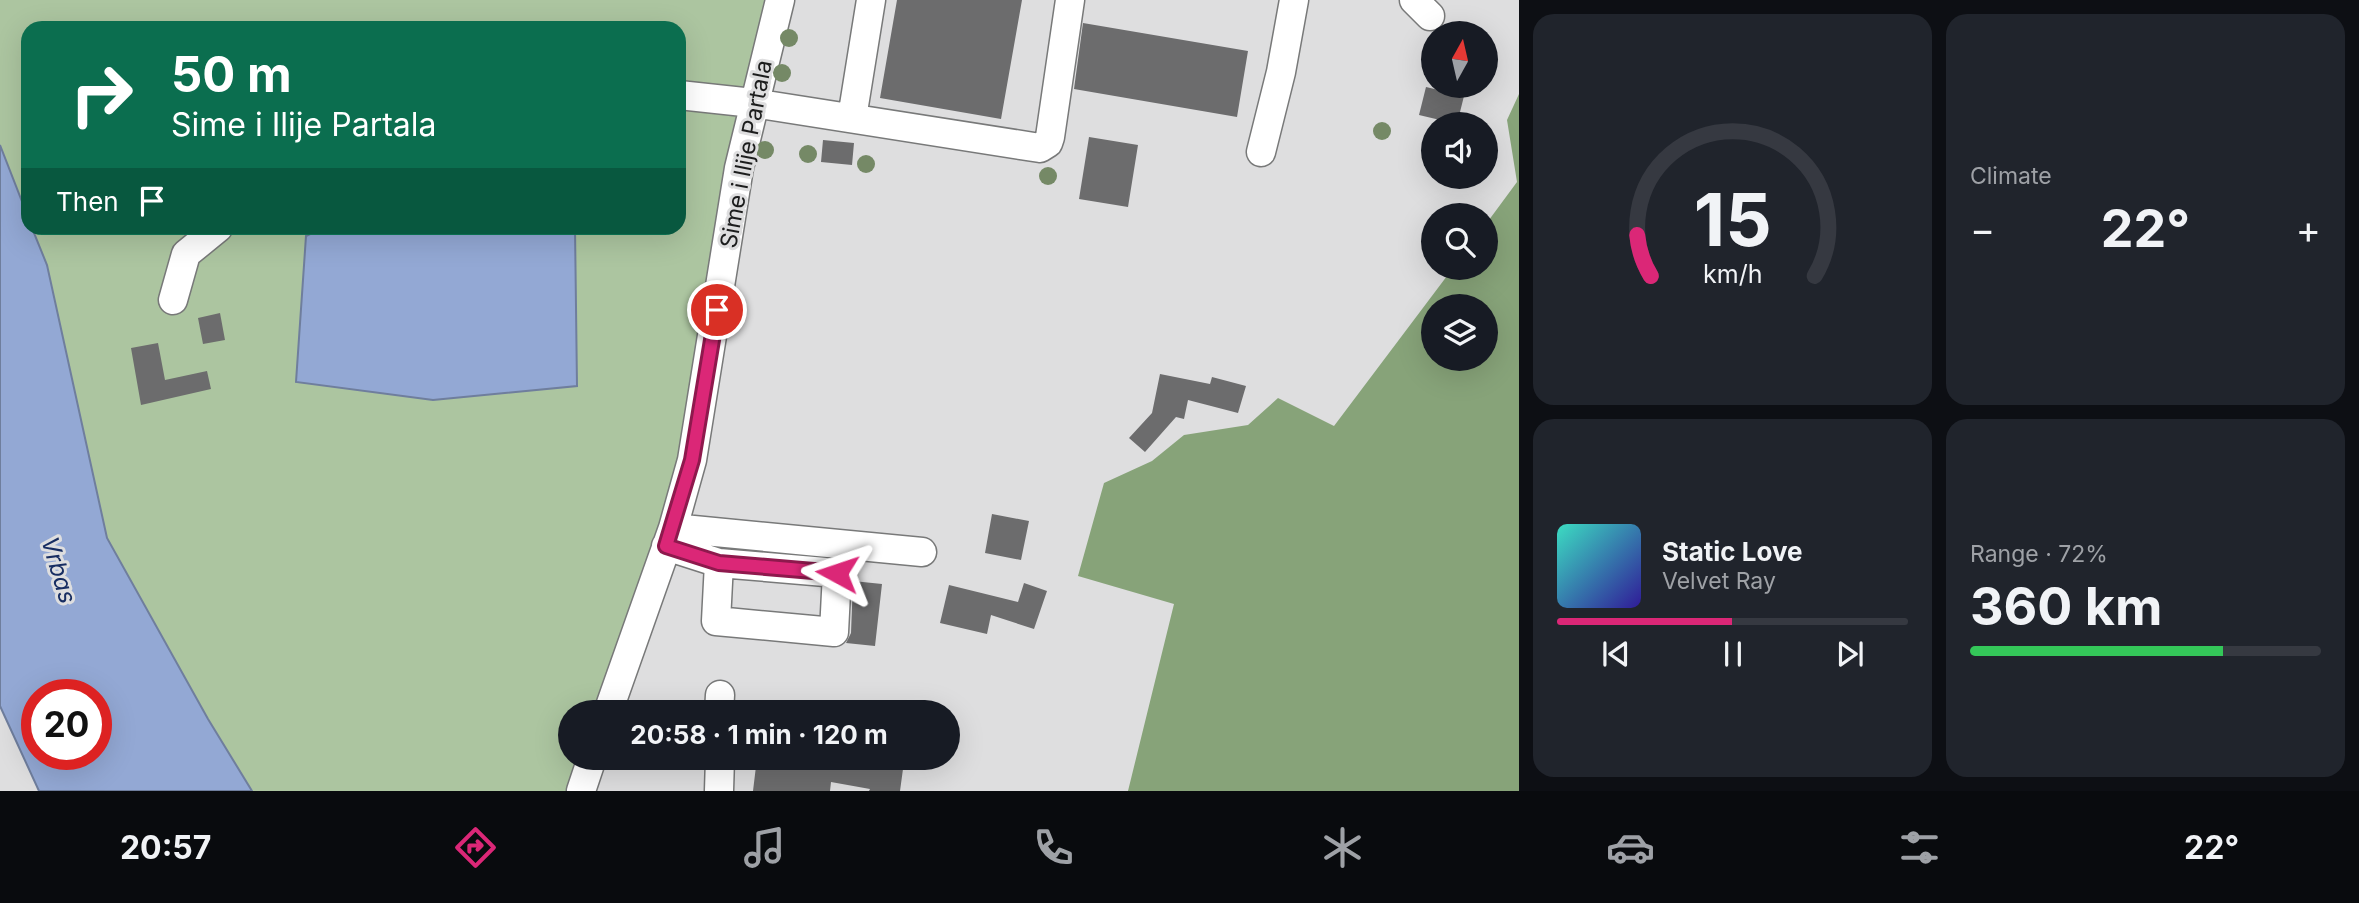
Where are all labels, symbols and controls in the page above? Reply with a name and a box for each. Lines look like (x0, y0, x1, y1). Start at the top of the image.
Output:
north arrow (1421, 21, 1498, 98)
map controls (1421, 21, 1498, 371)
text: 50 m (171, 45, 292, 104)
icon: right (56, 49, 147, 140)
street label: Sime i Ilije Partala (714, 58, 778, 250)
text: Sime i Ilije Partala (171, 105, 436, 144)
button: sound (1421, 112, 1498, 189)
text: Climate (1970, 162, 2052, 190)
text: 15 (1694, 175, 1771, 264)
icon: arrive (133, 182, 171, 220)
text: Then (56, 186, 119, 217)
text: 22° (2101, 197, 2190, 260)
button: search (1421, 203, 1498, 280)
text: − (1970, 206, 1995, 252)
text: + (2296, 206, 2321, 252)
text: km/h (1703, 258, 1762, 288)
pin (687, 280, 747, 340)
icon: arrive (698, 291, 736, 329)
button: layers (1421, 294, 1498, 371)
water label: Vrbas (35, 533, 83, 607)
position arrow (800, 536, 874, 610)
text: Static Love (1662, 536, 1803, 567)
text: Range · 72% (1970, 540, 2108, 568)
text: Velvet Ray (1662, 567, 1776, 595)
text: 360 km (1970, 575, 2162, 638)
icon: previous (1597, 635, 1635, 673)
icon: pause (1714, 635, 1752, 673)
icon: next (1831, 635, 1869, 673)
speed limit sign: 20 (21, 679, 112, 770)
text: 20:58 · 1 min · 120 m (630, 719, 888, 750)
icon: directions (451, 823, 500, 872)
icon: music (740, 823, 789, 872)
icon: phone (1029, 823, 1078, 872)
icon: climate (1318, 823, 1367, 872)
icon: car (1606, 823, 1655, 872)
icon: filters (1895, 823, 1944, 872)
text: 20:57 (120, 828, 211, 867)
text: 22° (2184, 828, 2239, 867)

